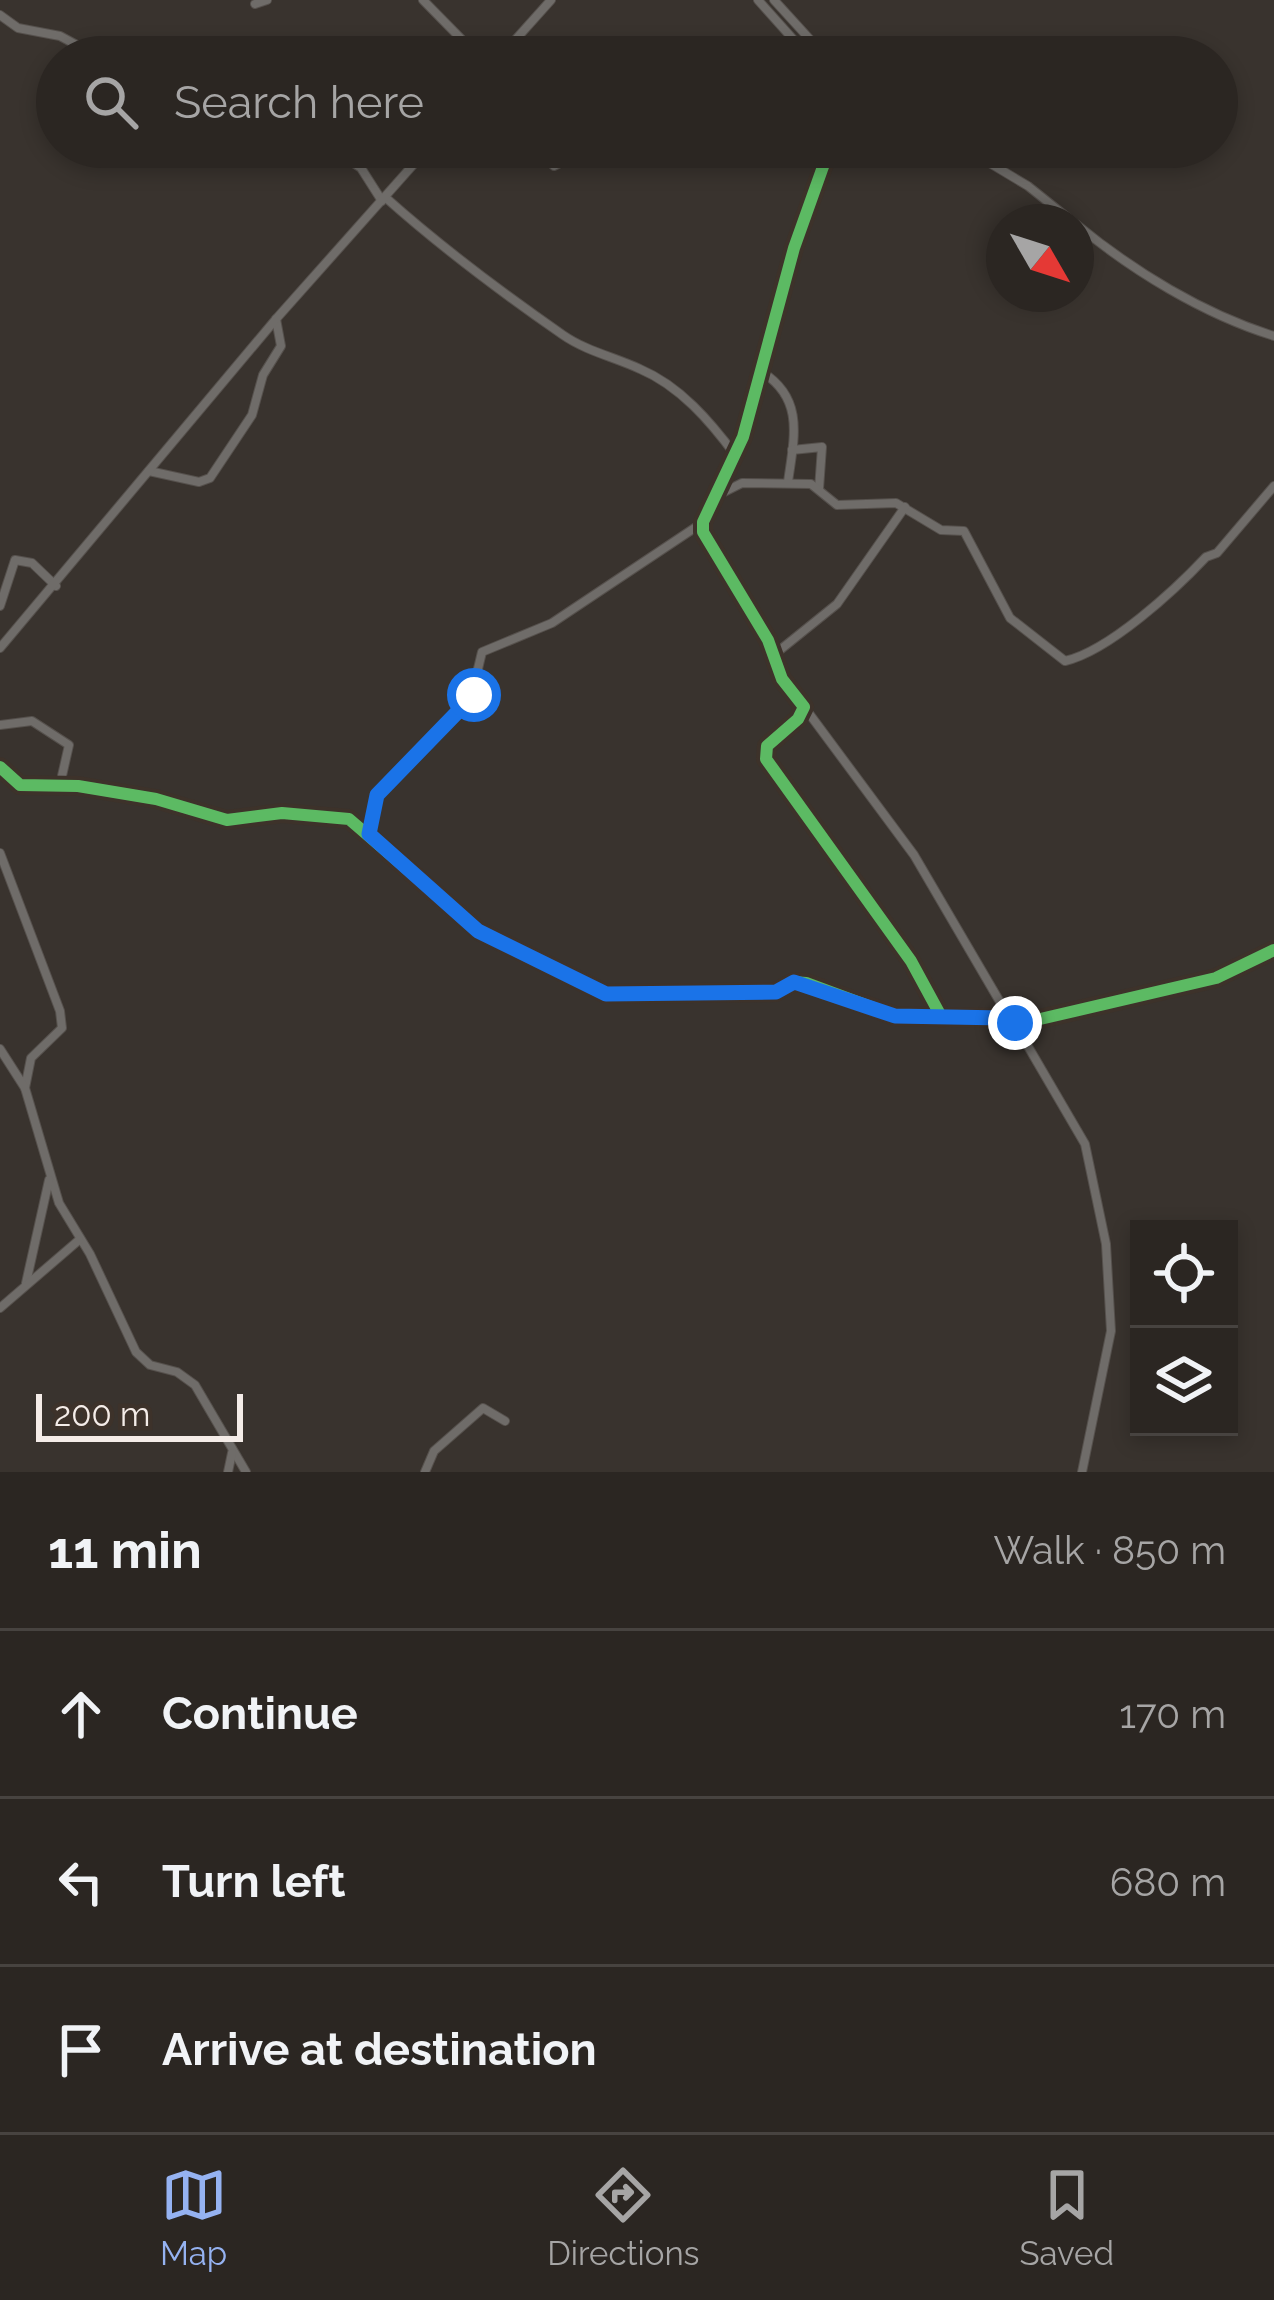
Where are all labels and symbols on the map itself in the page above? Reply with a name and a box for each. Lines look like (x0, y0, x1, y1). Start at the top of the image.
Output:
north arrow (986, 204, 1094, 312)
route start (447, 668, 501, 722)
route end (988, 996, 1042, 1050)
scale bar (36, 1388, 243, 1441)

